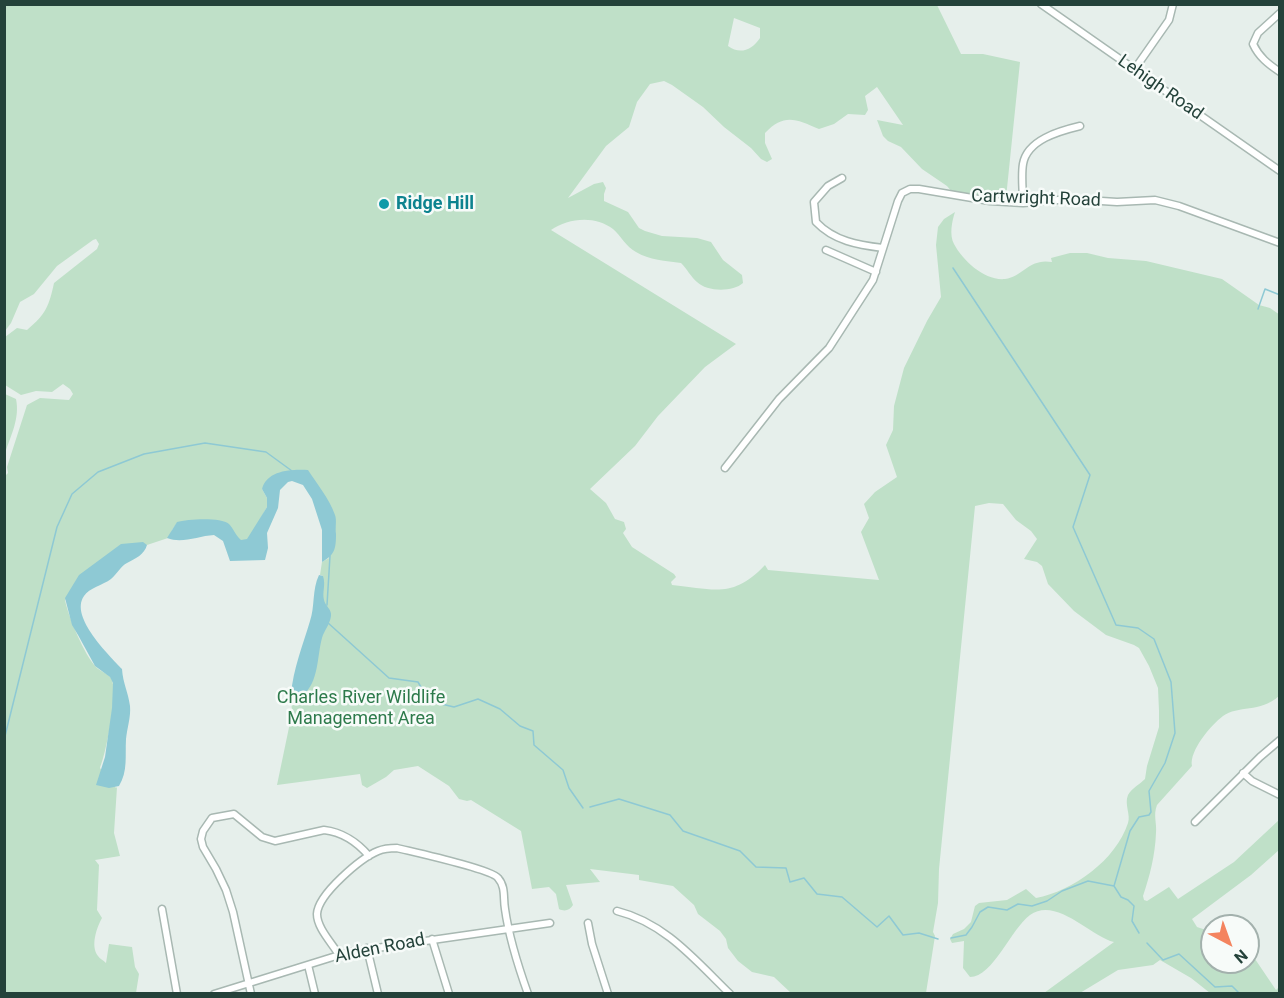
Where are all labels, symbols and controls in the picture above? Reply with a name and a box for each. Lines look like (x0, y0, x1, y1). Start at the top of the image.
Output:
street label: Lehigh Road (1113, 51, 1207, 125)
street label: Cartwright Road (971, 186, 1101, 212)
place label: Ridge Hill (396, 193, 474, 215)
marker: Ridge Hill (377, 197, 391, 211)
park label: Charles River Wildlife Management Area (277, 687, 445, 730)
north arrow (1200, 914, 1260, 974)
street label: Alden Road (333, 930, 427, 968)
text: N (1230, 946, 1251, 967)

